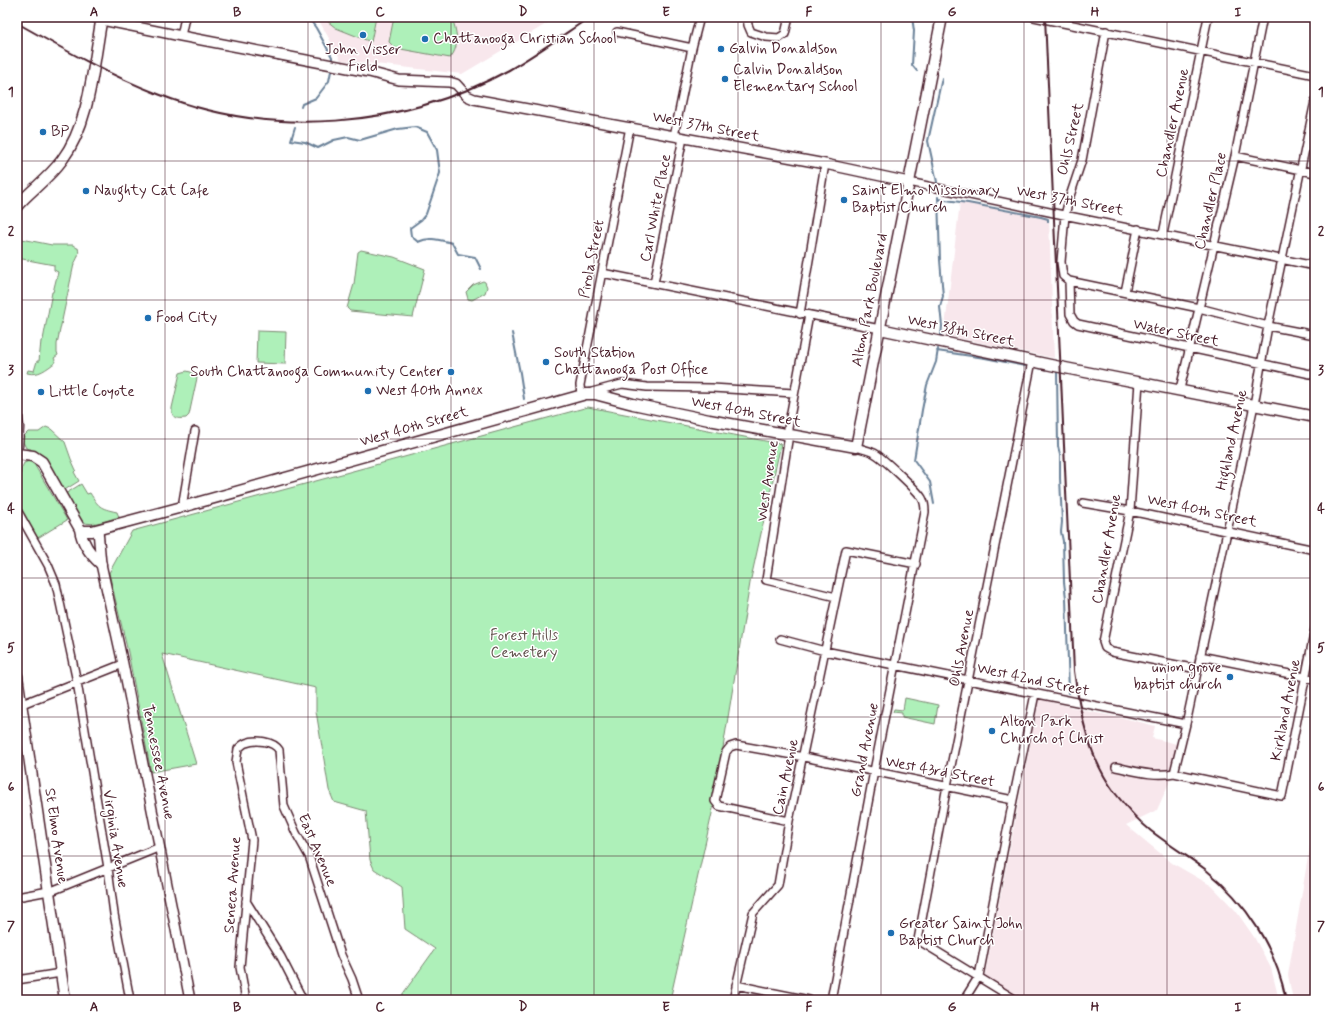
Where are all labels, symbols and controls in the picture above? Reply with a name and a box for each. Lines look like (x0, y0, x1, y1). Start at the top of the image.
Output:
text: A (90, 4, 98, 21)
text: B (233, 4, 242, 21)
text: C (375, 4, 385, 21)
text: D (519, 4, 528, 21)
text: E (662, 4, 670, 21)
text: F (806, 4, 813, 21)
text: G (948, 4, 957, 21)
text: H (1091, 4, 1100, 21)
text: I (1235, 4, 1242, 21)
place label: Chattanooga Christian School (433, 29, 617, 50)
marker: John Visser Field (358, 30, 368, 40)
marker: Chattanooga Christian School (420, 34, 430, 44)
place label: Galvin Donaldson (729, 39, 837, 59)
place label: John Visser Field (325, 40, 401, 77)
marker: Galvin Donaldson (716, 44, 726, 54)
place label: Calvin Donaldson Elementary School (733, 60, 858, 97)
street label: Chandler Avenue (1152, 66, 1194, 180)
marker: Calvin Donaldson Elementary School (720, 74, 730, 84)
text: 1 (8, 84, 14, 101)
text: 1 (1318, 84, 1324, 101)
street label: Ohls Street (1053, 100, 1089, 177)
street label: West 37th Street (651, 107, 761, 147)
place label: BP (51, 122, 69, 142)
marker: BP (38, 127, 48, 137)
street label: Chandler Place (1190, 150, 1232, 252)
street label: Carl White Place (636, 152, 676, 264)
place label: Naughty Cat Cafe (94, 181, 209, 202)
place label: Saint Elmo Missionary Baptist Church (852, 181, 1000, 218)
street label: West 37th Street (1015, 181, 1125, 221)
marker: Naughty Cat Cafe (81, 186, 91, 196)
marker: Saint Elmo Missionary Baptist Church (839, 195, 849, 205)
street label: Pirola Street (575, 218, 609, 300)
text: 2 (8, 223, 15, 240)
text: 2 (1318, 223, 1325, 240)
street label: Alton Park Boulevard (847, 232, 893, 368)
place label: Food City (156, 308, 218, 328)
street label: West 38th Street (905, 310, 1017, 352)
marker: Food City (143, 313, 153, 323)
street label: Water Street (1131, 314, 1221, 352)
place label: South Station Chattanooga Post Office (554, 343, 708, 381)
marker: South Station Chattanooga Post Office (541, 357, 551, 367)
text: 3 (8, 362, 14, 379)
place label: South Chattanooga Community Center (190, 362, 443, 383)
text: 3 (1318, 362, 1324, 379)
marker: South Chattanooga Community Center (446, 367, 456, 377)
place label: West 40th Annex (376, 381, 483, 401)
place label: Little Coyote (49, 382, 135, 402)
marker: West 40th Annex (363, 386, 373, 396)
marker: Little Coyote (36, 387, 46, 397)
street label: Highland Avenue (1212, 388, 1253, 493)
street label: West 40th Street (689, 392, 803, 433)
street label: West 40th Street (358, 402, 471, 452)
street label: West Avenue (752, 439, 784, 523)
street label: West 40th Street (1145, 490, 1259, 532)
street label: Chandler Avenue (1087, 492, 1127, 606)
text: 4 (7, 501, 15, 518)
text: 4 (1317, 501, 1325, 518)
street label: Ohls Avenue (945, 608, 979, 688)
park label: Forest Hills Cemetery (490, 626, 558, 663)
text: 5 (7, 640, 15, 657)
text: 5 (1317, 640, 1325, 657)
street label: Kirkland Avenue (1266, 657, 1306, 763)
street label: West 42nd Street (975, 658, 1091, 702)
place label: union grove baptist church (1133, 658, 1222, 695)
marker: union grove baptist church (1225, 672, 1235, 682)
street label: Grand Avenue (846, 701, 884, 799)
street label: Tennessee Avenue (137, 703, 179, 821)
place label: Alton Park Church of Christ (1000, 712, 1104, 749)
marker: Alton Park Church of Christ (987, 726, 997, 736)
street label: Cain Avenue (768, 737, 804, 817)
street label: West 43rd Street (884, 752, 996, 792)
text: 6 (8, 779, 15, 796)
text: 6 (1318, 779, 1325, 796)
street label: St Elmo Avenue (39, 787, 73, 885)
street label: Virginia Avenue (96, 789, 133, 890)
street label: East Avenue (293, 810, 341, 890)
street label: Seneca Avenue (220, 836, 246, 934)
place label: Greater Saint John Baptist Church (899, 914, 1023, 951)
text: 7 (7, 918, 15, 935)
text: 7 (1317, 918, 1325, 935)
marker: Greater Saint John Baptist Church (886, 928, 896, 938)
text: A (90, 999, 98, 1016)
text: B (233, 999, 242, 1016)
text: C (375, 999, 385, 1016)
text: D (519, 999, 528, 1016)
text: E (662, 999, 670, 1016)
text: F (806, 999, 813, 1016)
text: G (948, 999, 957, 1016)
text: H (1091, 999, 1100, 1016)
text: I (1235, 999, 1242, 1016)

